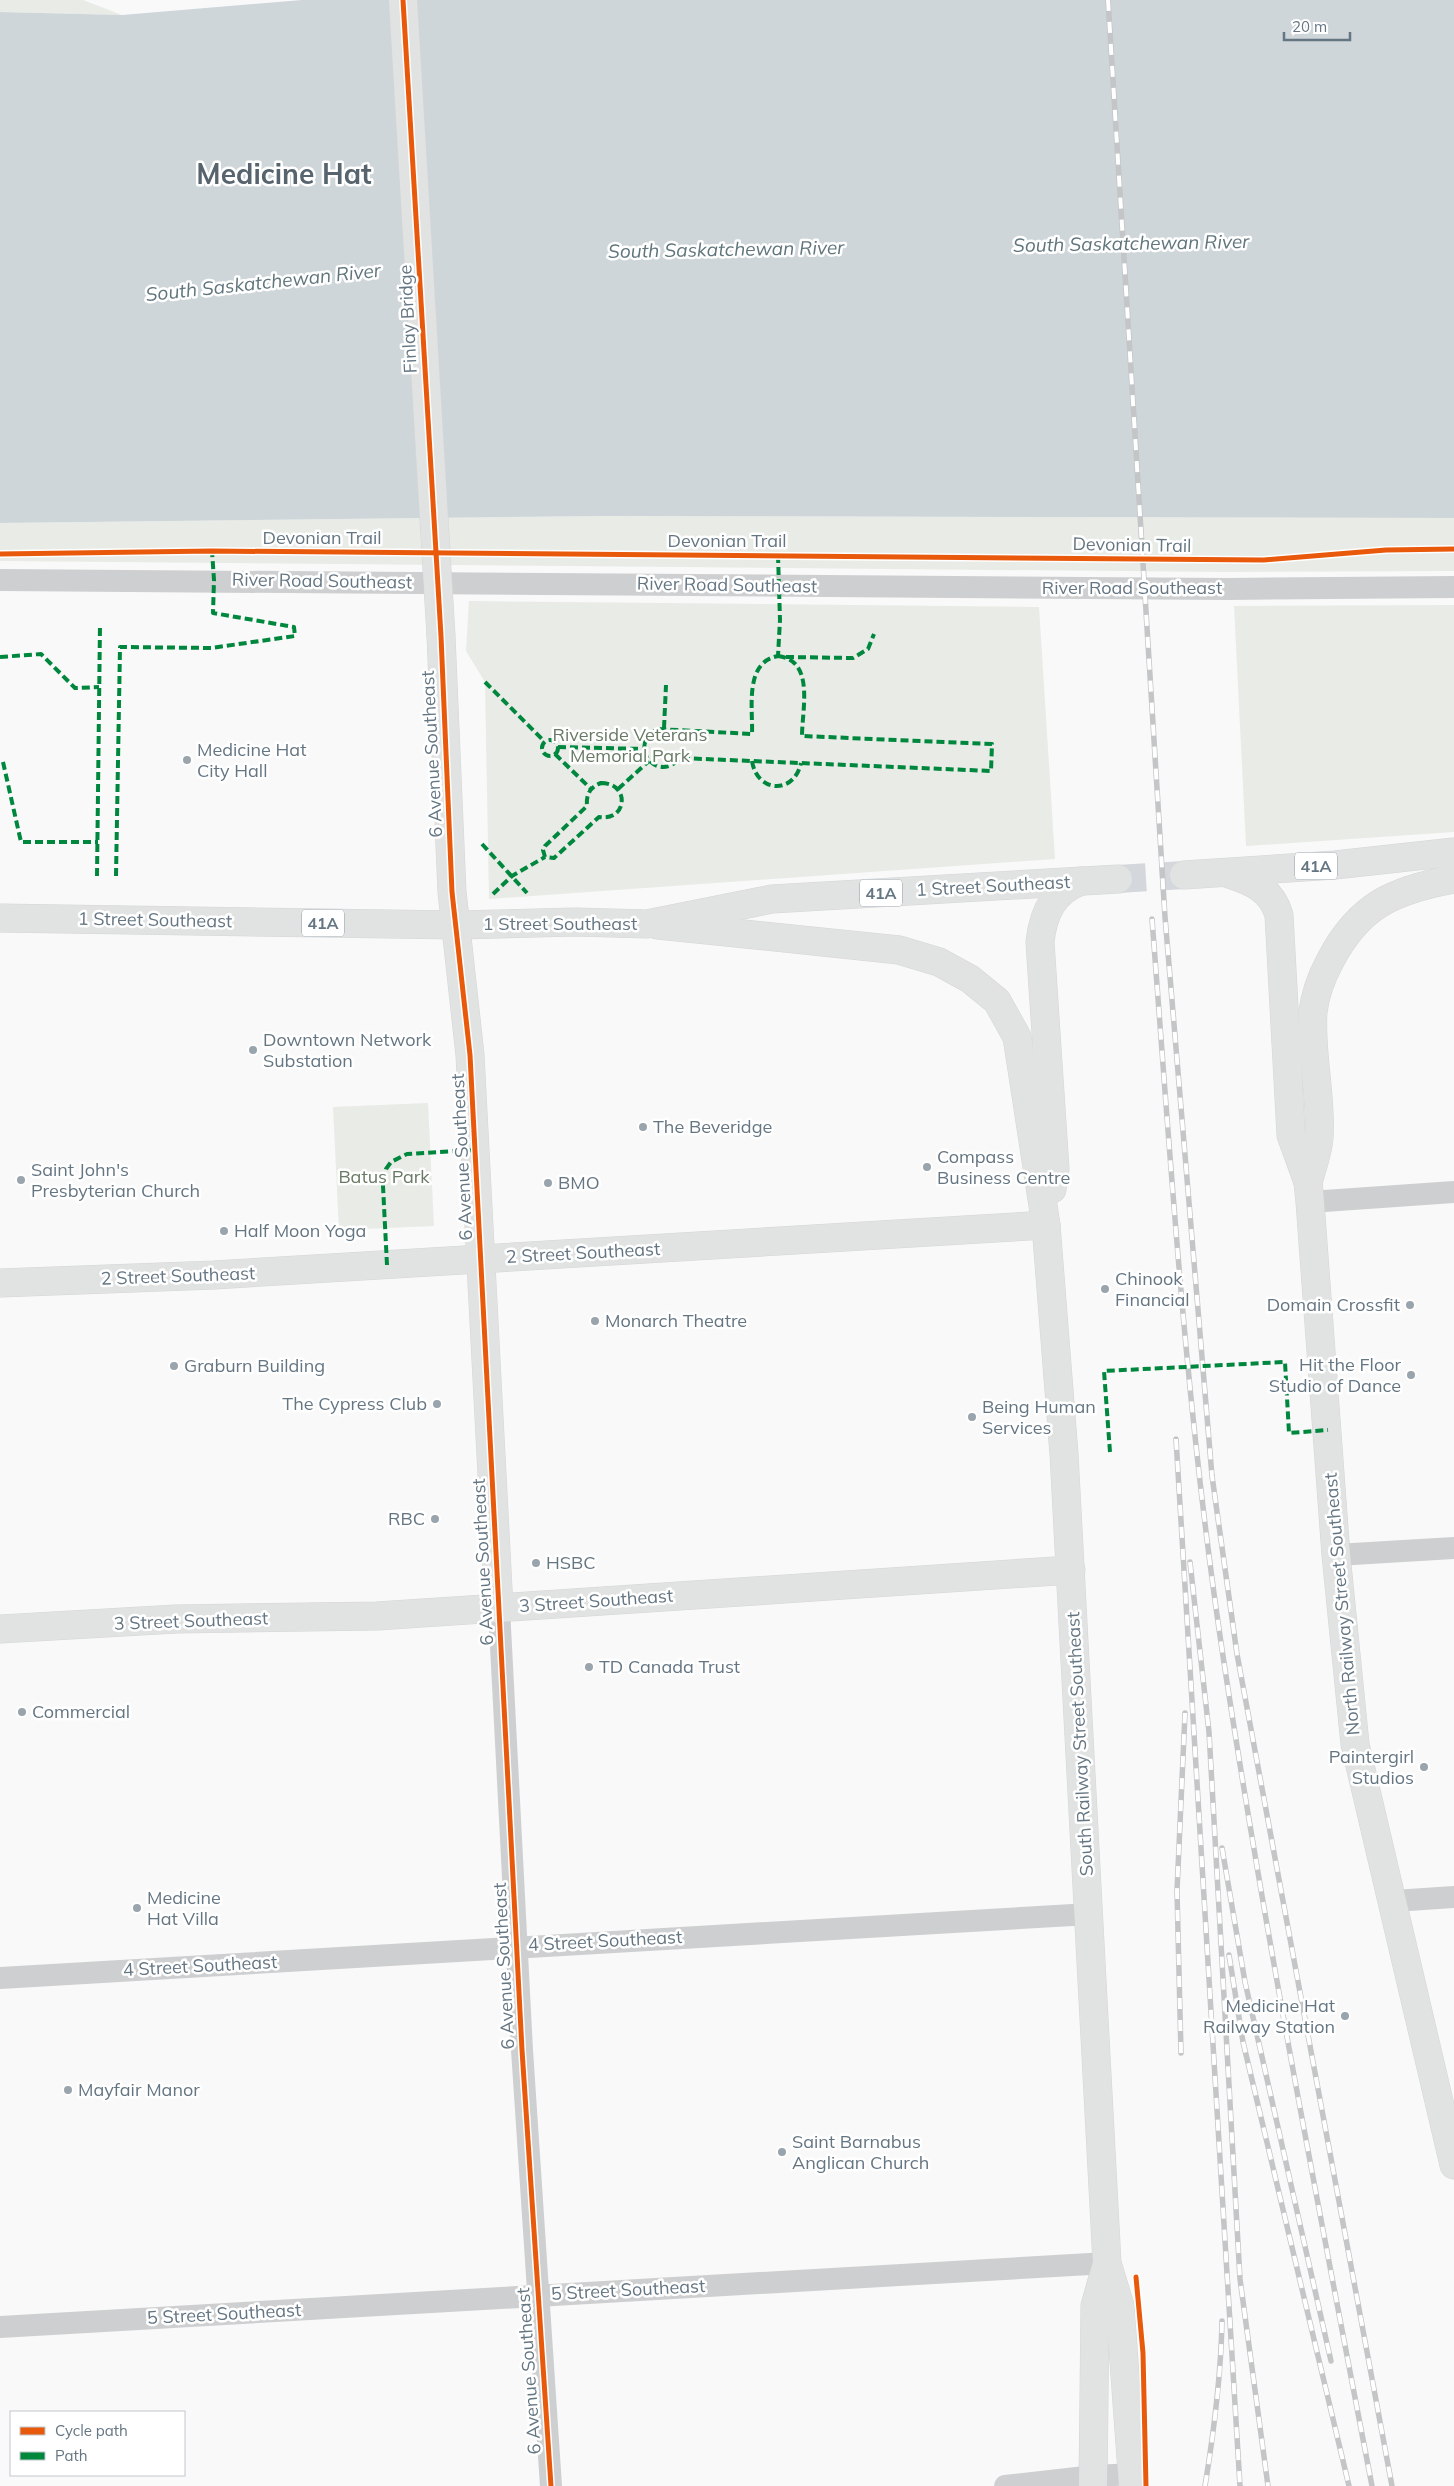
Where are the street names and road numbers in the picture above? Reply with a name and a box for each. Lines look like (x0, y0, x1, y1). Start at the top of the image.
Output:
street label: Finlay Bridge (393, 264, 422, 374)
street label: Devonian Trail (262, 526, 382, 549)
street label: Devonian Trail (667, 529, 787, 552)
street label: Devonian Trail (1072, 532, 1192, 557)
street label: River Road Southeast (232, 567, 412, 594)
street label: River Road Southeast (637, 571, 817, 598)
street label: River Road Southeast (1042, 576, 1222, 599)
street label: 6 Avenue Southeast (416, 670, 447, 838)
road number: 41A (1295, 852, 1337, 879)
street label: 1 Street Southeast (915, 870, 1071, 901)
road number: 41A (860, 880, 902, 906)
street label: 1 Street Southeast (78, 907, 232, 932)
road number: 41A (302, 910, 344, 936)
street label: 1 Street Southeast (483, 912, 637, 935)
street label: 6 Avenue Southeast (446, 1073, 477, 1241)
street label: 2 Street Southeast (505, 1237, 661, 1268)
street label: 2 Street Southeast (100, 1261, 256, 1290)
street label: North Railway Street Southeast (1319, 1472, 1364, 1736)
street label: 6 Avenue Southeast (467, 1478, 498, 1646)
street label: 3 Street Southeast (518, 1584, 674, 1617)
street label: 3 Street Southeast (113, 1606, 269, 1635)
street label: South Railway Street Southeast (1061, 1611, 1098, 1877)
street label: 6 Avenue Southeast (488, 1882, 519, 2050)
street label: 4 Street Southeast (527, 1925, 683, 1956)
street label: 4 Street Southeast (122, 1950, 278, 1981)
street label: 5 Street Southeast (550, 2274, 706, 2305)
street label: 6 Avenue Southeast (511, 2287, 546, 2455)
street label: 5 Street Southeast (146, 2298, 302, 2329)

